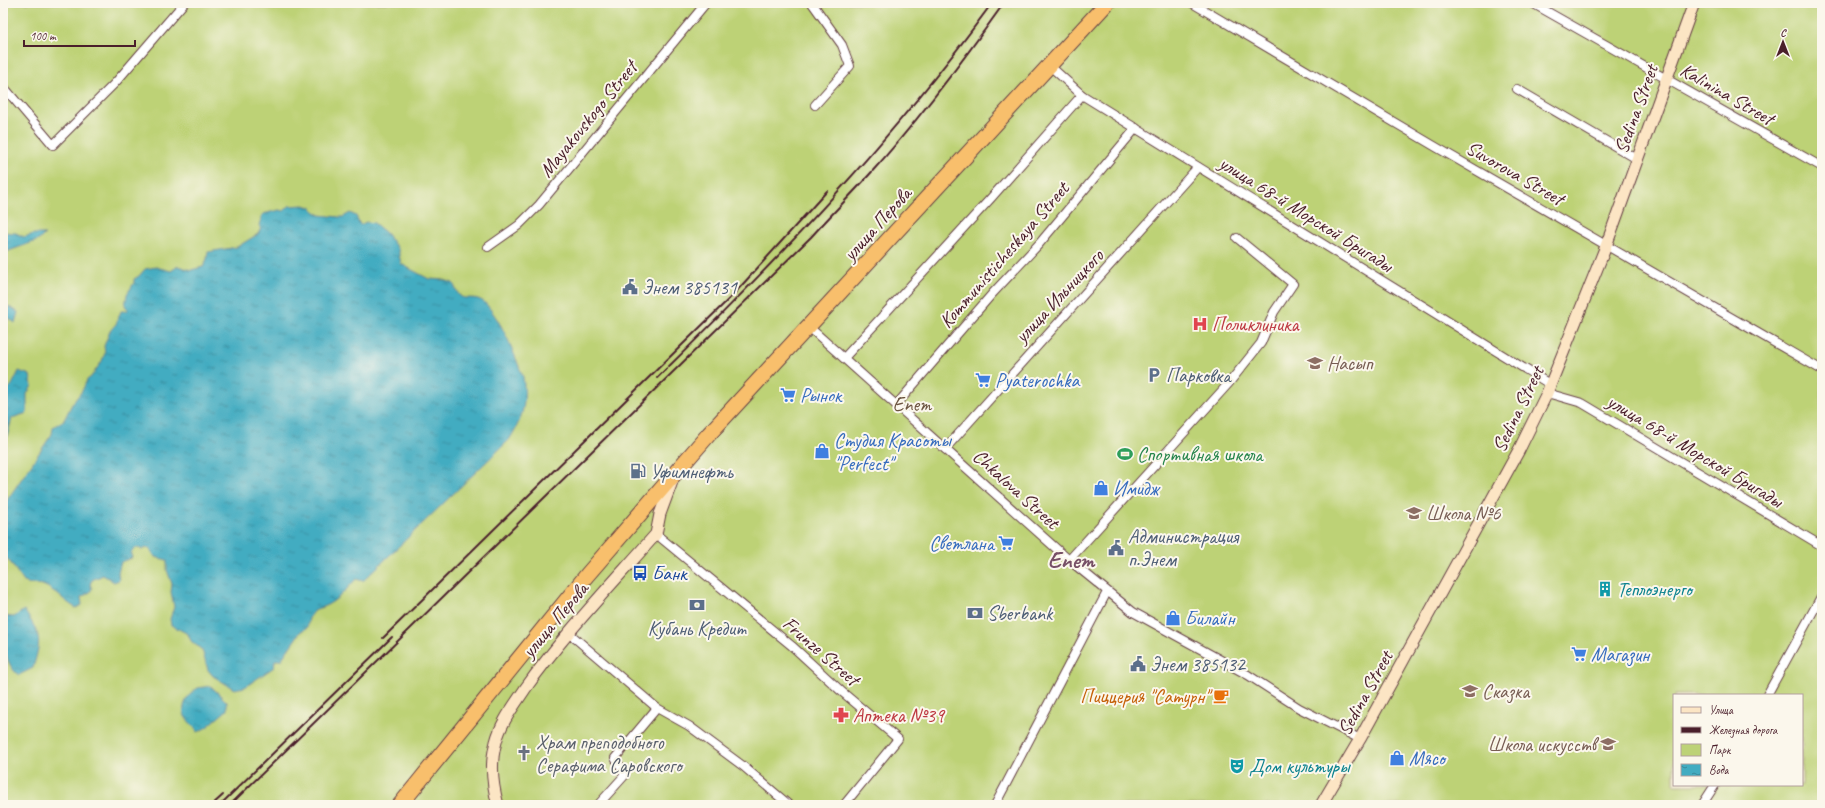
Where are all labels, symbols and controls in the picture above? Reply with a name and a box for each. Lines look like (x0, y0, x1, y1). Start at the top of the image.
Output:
scale bar (24, 22, 135, 48)
north arrow (1763, 22, 1803, 62)
text: С (1780, 25, 1787, 39)
text: 100 m (30, 28, 57, 44)
street label: Mayakovskogo Street (534, 53, 645, 182)
street label: Kalinina Street (1676, 57, 1781, 132)
street label: Sedina Street (1608, 59, 1664, 157)
street label: Suvorova Street (1462, 135, 1571, 213)
street label: улица 68-й Морской Бригады (1214, 150, 1399, 278)
street label: Kommunisticheskaya Street (934, 175, 1076, 333)
street label: улица Перова (837, 181, 918, 267)
street label: улица Ильницкого (1008, 243, 1109, 349)
place label: Энем 385131 (642, 275, 738, 300)
public building icon: Энем 385131 (621, 278, 639, 296)
place label: Поликлиника (1212, 312, 1300, 337)
hospital icon: Поликлиника (1191, 315, 1209, 333)
place label: Насып (1327, 351, 1374, 376)
school or university icon: Насып (1306, 354, 1324, 372)
street label: Sedina Street (1486, 360, 1551, 456)
place label: Парковка (1166, 363, 1232, 388)
parking icon: Парковка (1145, 366, 1163, 384)
place label: Pyaterochka (995, 368, 1081, 393)
supermarket icon: Pyaterochka (974, 371, 992, 389)
place label: Рынок (800, 383, 843, 408)
supermarket icon: Рынок (779, 386, 797, 404)
street label: улица 68-й Морской Бригады (1602, 388, 1788, 514)
park label: Enem (893, 392, 933, 417)
place label: Студия Красоты "Perfect" (834, 428, 952, 476)
shop icon: Студия Красоты "Perfect" (813, 442, 831, 460)
place label: Спортивная школа (1137, 442, 1264, 467)
street label: Chkalova Street (967, 444, 1066, 536)
sports icon: Спортивная школа (1116, 445, 1134, 463)
place label: Уфимнефть (650, 459, 735, 484)
fuel station icon: Уфимнефть (629, 462, 647, 480)
place label: Имидж (1113, 476, 1161, 501)
shop icon: Имидж (1092, 479, 1110, 497)
place label: Школа №6 (1426, 501, 1501, 526)
school or university icon: Школа №6 (1405, 504, 1423, 522)
place label: Администрация п.Энем (1128, 524, 1240, 572)
place label: Светлана (929, 531, 996, 556)
supermarket icon: Светлана (997, 534, 1015, 552)
public building icon: Администрация п.Энем (1107, 539, 1125, 557)
district label: Enem (1048, 545, 1096, 575)
place label: Банк (652, 561, 688, 586)
bus stop icon: Банк (631, 564, 649, 582)
street label: улица Перова (516, 576, 595, 664)
place label: Теплоэнерго (1617, 577, 1694, 602)
building icon: Теплоэнерго (1596, 580, 1614, 598)
bank icon: Кубань Кредит (688, 596, 706, 614)
place label: Sberbank (987, 601, 1054, 626)
bank icon: Sberbank (966, 604, 984, 622)
place label: Билайн (1185, 606, 1237, 631)
shop icon: Билайн (1164, 609, 1182, 627)
street label: Frunze Street (777, 611, 867, 693)
place label: Кубань Кредит (648, 616, 747, 641)
place label: Магазин (1591, 642, 1651, 667)
street label: Sedina Street (1332, 644, 1400, 740)
supermarket icon: Магазин (1570, 645, 1588, 663)
place label: Энем 385132 (1150, 652, 1247, 677)
public building icon: Энем 385132 (1129, 655, 1147, 673)
place label: Сказка (1482, 679, 1531, 704)
school or university icon: Сказка (1461, 682, 1479, 700)
place label: Пиццерия "Сатурн" (1080, 684, 1213, 709)
cafe icon: Пиццерия "Сатурн" (1212, 687, 1230, 705)
legend (1673, 694, 1803, 786)
text: Улица (1709, 702, 1734, 718)
place label: Аптека №39 (853, 703, 946, 728)
pharmacy icon: Аптека №39 (832, 706, 850, 724)
text: Железная дорога (1709, 722, 1778, 738)
place label: Храм преподобного Серафима Саровского (536, 730, 684, 778)
place label: Школа искусств (1488, 732, 1599, 757)
school or university icon: Школа искусств (1599, 735, 1617, 753)
text: Парк (1709, 742, 1732, 758)
church icon: Храм преподобного Серафима Саровского (515, 744, 533, 762)
place label: Мясо (1409, 746, 1447, 771)
shop icon: Мясо (1388, 749, 1406, 767)
place label: Дом культуры (1249, 754, 1351, 779)
theatre icon: Дом культуры (1228, 757, 1246, 775)
text: Вода (1709, 762, 1730, 778)

